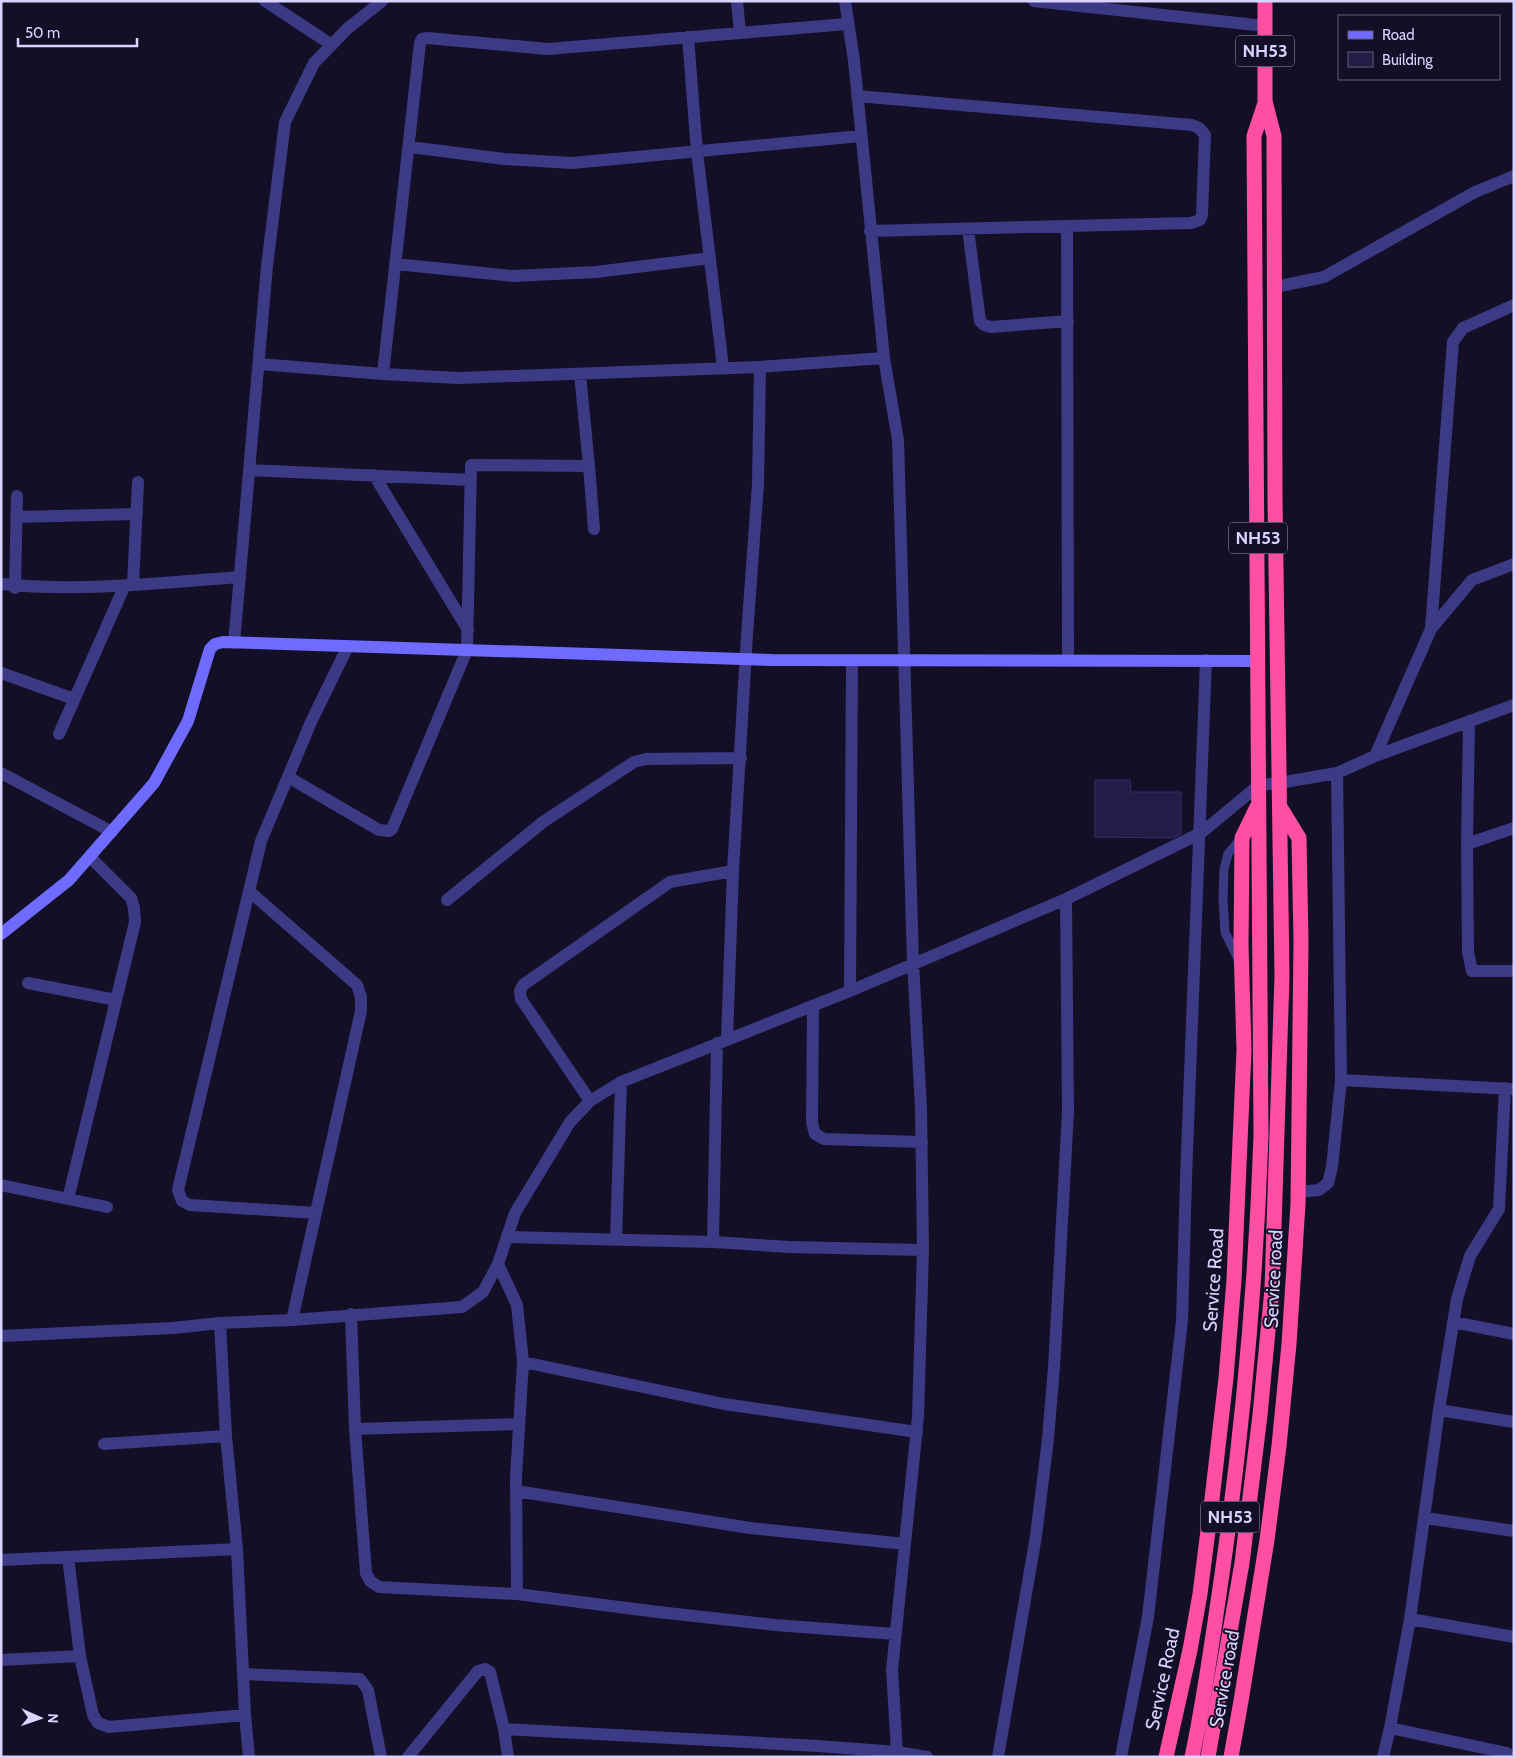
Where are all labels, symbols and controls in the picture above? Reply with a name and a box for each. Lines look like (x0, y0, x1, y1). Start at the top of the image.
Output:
scale bar (18, 15, 136, 47)
legend (1338, 15, 1500, 80)
text: 50 m (25, 24, 60, 42)
text: Road (1382, 26, 1415, 44)
road number: NH53 (1236, 36, 1294, 66)
text: Building (1382, 51, 1433, 69)
road number: NH53 (1229, 522, 1287, 554)
street label: Service Road (1198, 1227, 1229, 1333)
street label: Service road (1259, 1229, 1288, 1329)
road number: NH53 (1201, 1501, 1259, 1532)
street label: Service Road (1140, 1626, 1185, 1732)
street label: Service road (1205, 1629, 1244, 1730)
north arrow (15, 1693, 65, 1743)
text: N (44, 1713, 62, 1724)

